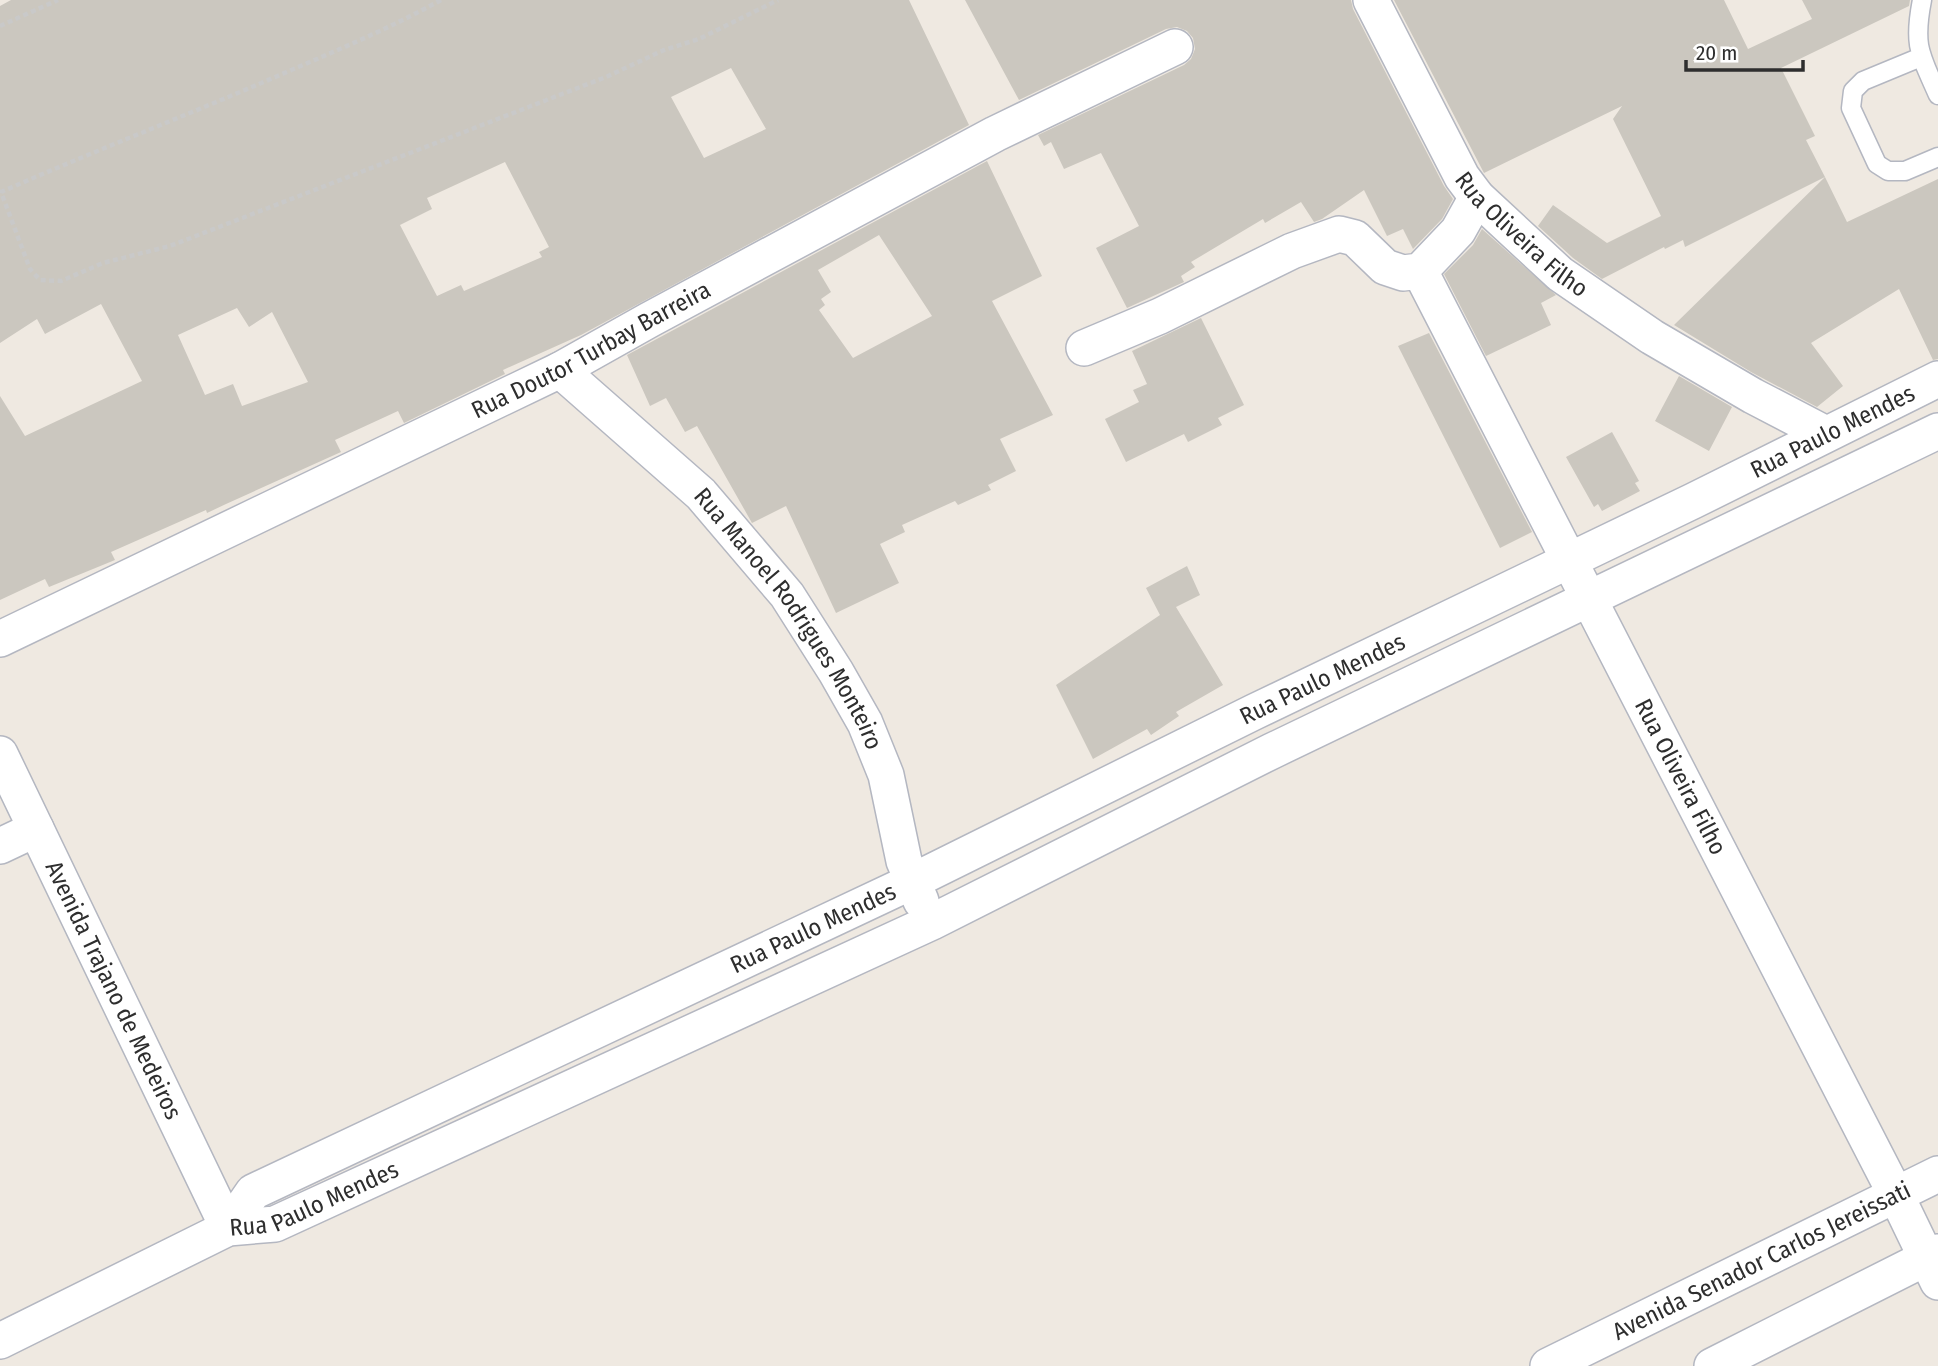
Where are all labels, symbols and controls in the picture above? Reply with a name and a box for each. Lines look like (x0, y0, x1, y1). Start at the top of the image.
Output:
scale bar (1686, 28, 1803, 72)
text: 20 m (1696, 40, 1737, 66)
street label: Rua Oliveira Filho (1449, 166, 1593, 303)
street label: Rua Doutor Turbay Barreira (467, 276, 715, 424)
street label: Rua Paulo Mendes (1746, 379, 1919, 484)
street label: Rua Manoel Rodrigues Monteiro (688, 482, 888, 754)
street label: Rua Paulo Mendes (1235, 628, 1410, 731)
street label: Rua Oliveira Filho (1629, 694, 1732, 859)
street label: Avenida Trajano de Medeiros (40, 856, 188, 1124)
street label: Rua Paulo Mendes (726, 877, 900, 979)
street label: Rua Paulo Mendes (228, 1155, 403, 1242)
street label: Avenida Senador Carlos Jereissati (1608, 1176, 1915, 1346)

